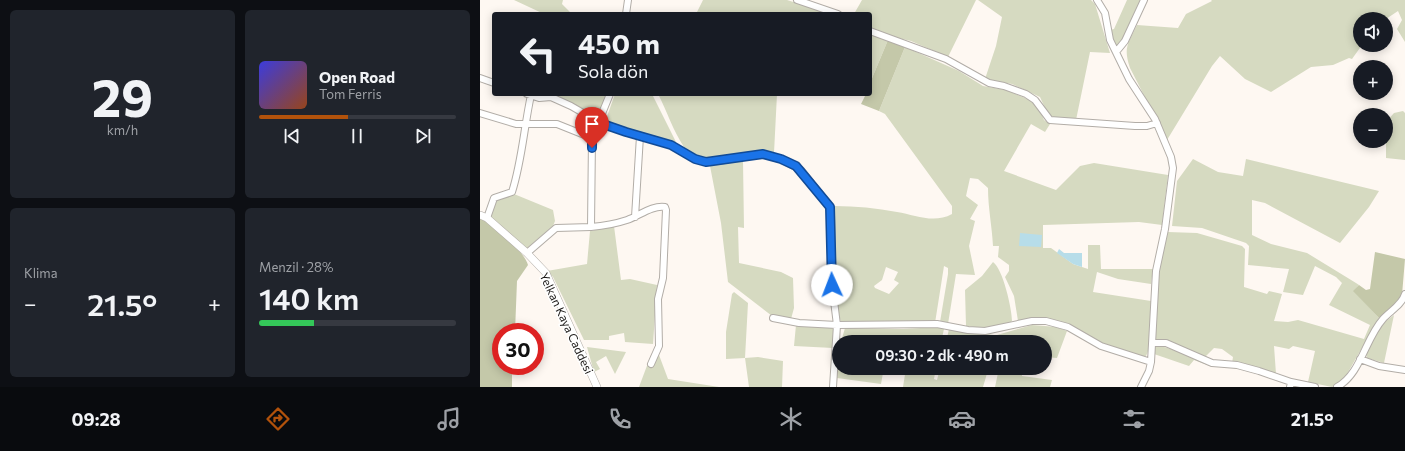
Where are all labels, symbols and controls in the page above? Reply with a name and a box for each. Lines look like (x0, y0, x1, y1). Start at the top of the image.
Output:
map controls (1353, 12, 1393, 148)
button: sound (1353, 12, 1393, 52)
text: 450 m (578, 26, 660, 60)
icon: left (512, 28, 564, 80)
text: Sola dön (578, 60, 648, 82)
button: + (1353, 60, 1393, 100)
text: 29 (92, 64, 153, 128)
text: Open Road (319, 68, 395, 86)
text: Tom Ferris (319, 86, 382, 102)
pin (575, 107, 609, 148)
button: − (1353, 108, 1393, 148)
icon: arrive (581, 113, 603, 135)
text: km/h (107, 122, 138, 138)
icon: previous (281, 125, 303, 147)
icon: pause (346, 125, 368, 147)
icon: next (412, 125, 434, 147)
text: Menzil · 28% (259, 259, 333, 275)
position arrow (811, 264, 853, 306)
text: Klima (24, 265, 58, 281)
street label: Yelkan Kaya Caddesi (537, 270, 597, 376)
text: 140 km (259, 279, 359, 316)
text: 21.5° (87, 285, 157, 322)
text: − (24, 290, 37, 317)
text: + (208, 290, 221, 317)
speed limit sign: 30 (492, 323, 544, 375)
text: 09:30 · 2 dk · 490 m (875, 346, 1009, 364)
icon: directions (264, 405, 292, 433)
icon: music (435, 405, 463, 433)
icon: phone (606, 405, 634, 433)
icon: climate (777, 405, 805, 433)
icon: car (948, 405, 976, 433)
icon: filters (1120, 405, 1148, 433)
text: 09:28 (72, 408, 121, 430)
text: 21.5° (1291, 408, 1333, 430)

